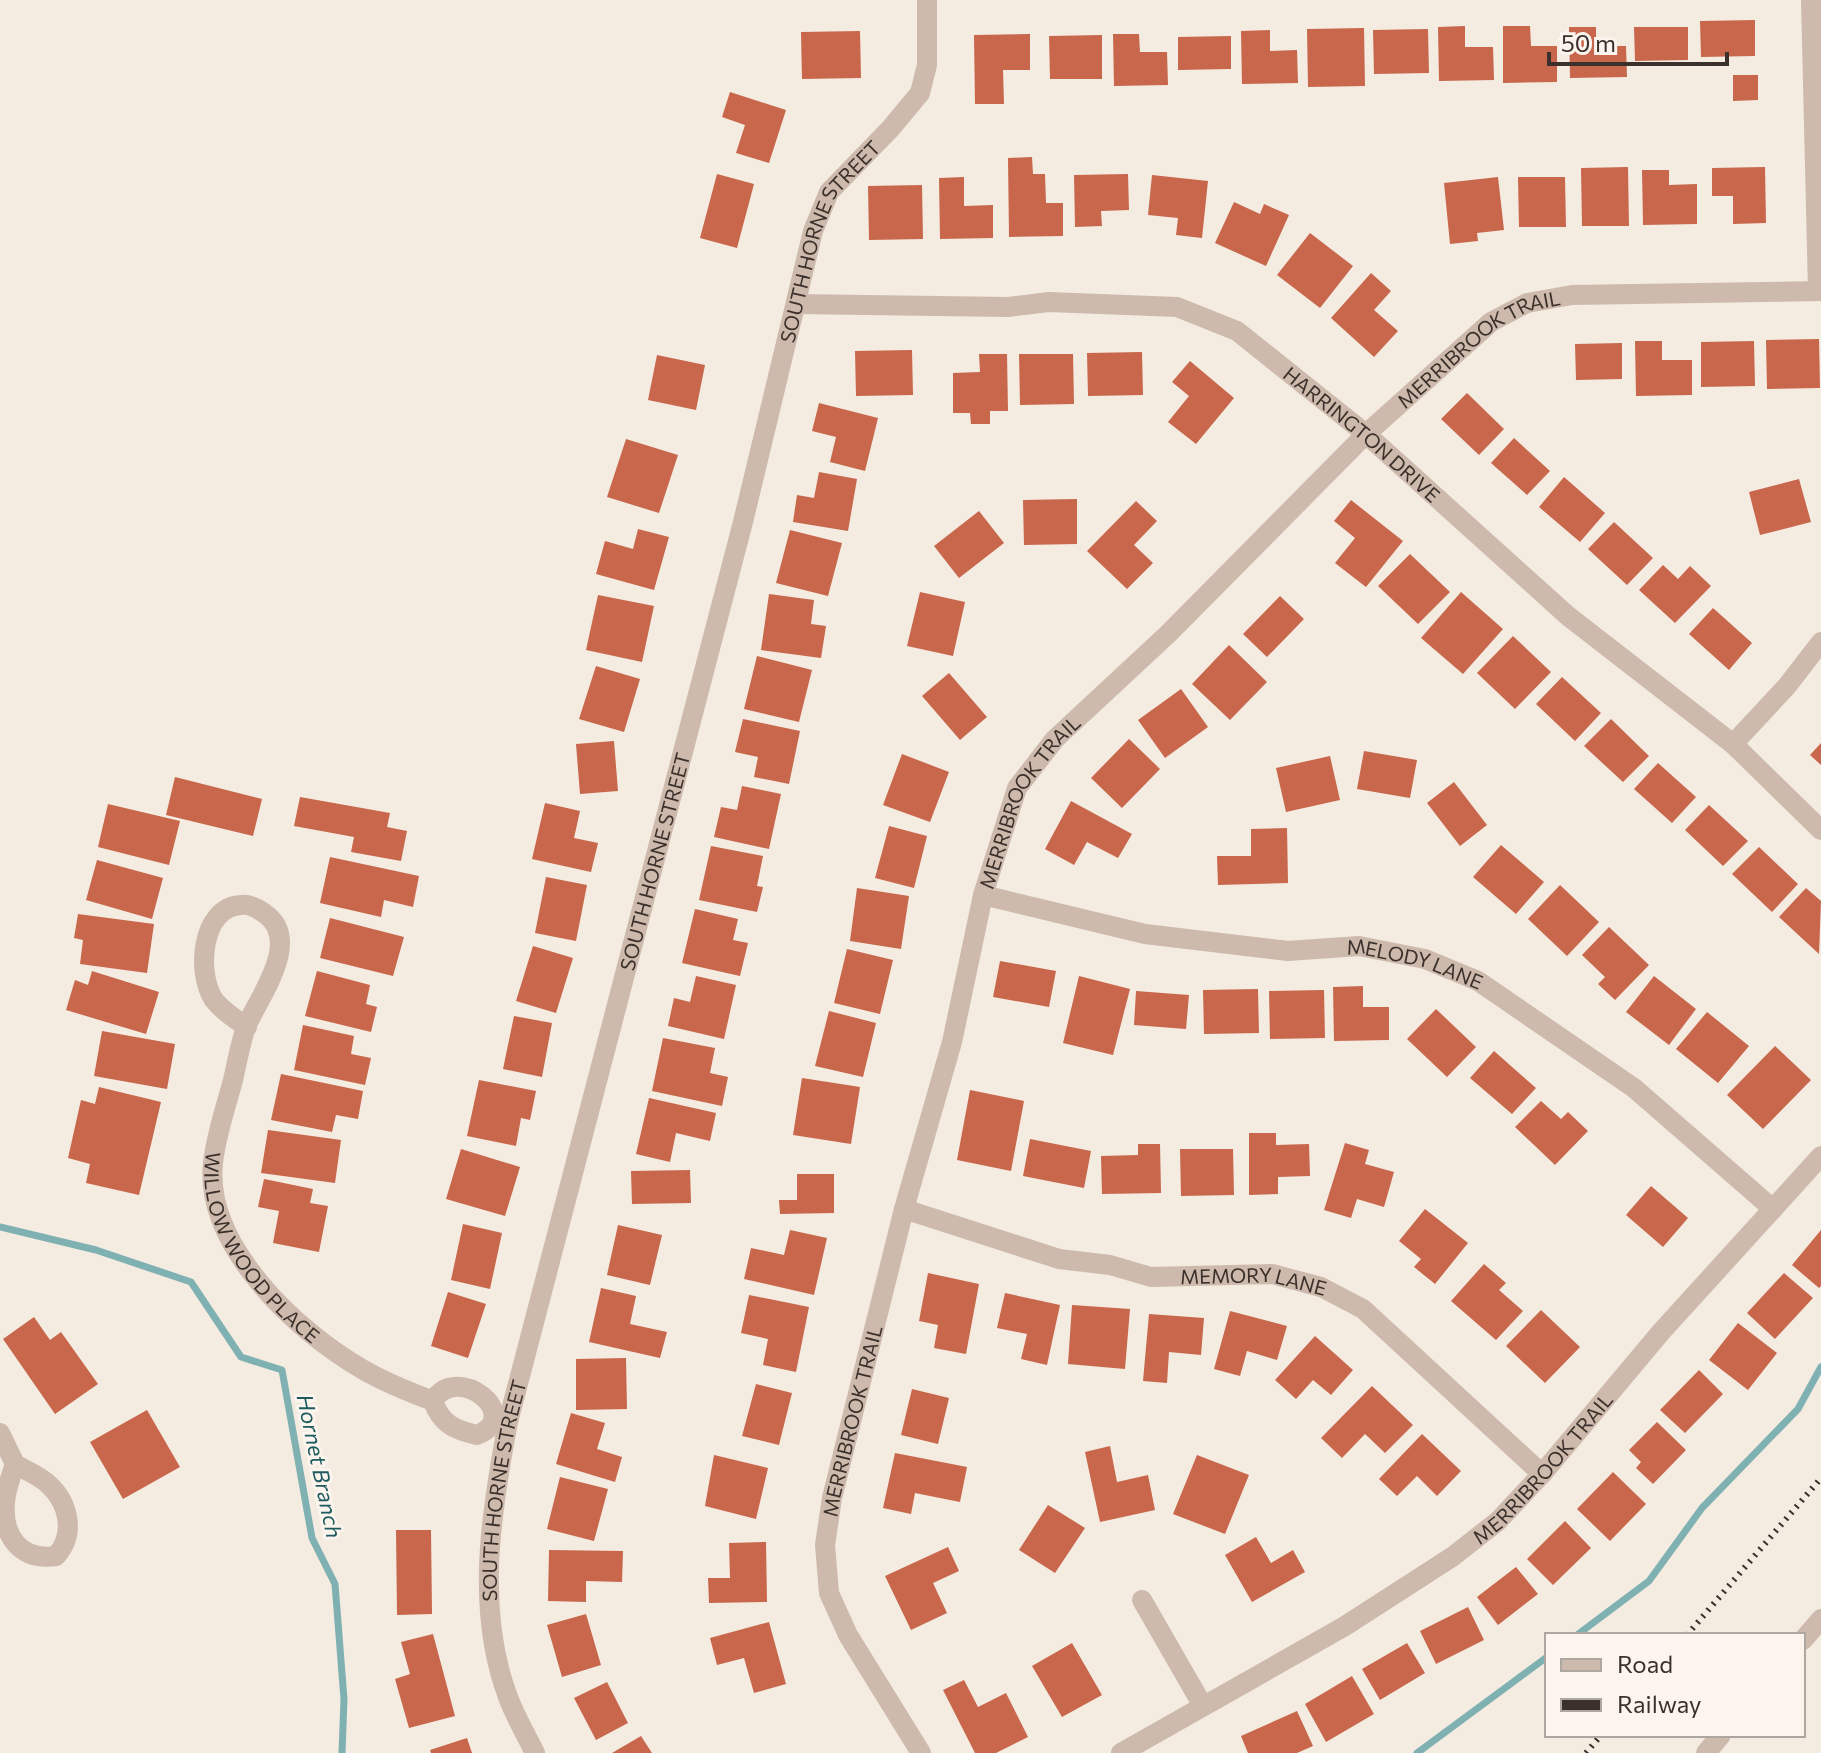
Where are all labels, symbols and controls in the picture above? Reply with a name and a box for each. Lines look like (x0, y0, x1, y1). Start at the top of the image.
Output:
scale bar (1549, 16, 1727, 66)
text: 50 m (1561, 28, 1616, 57)
street label: SOUTH HORNE STREET (775, 135, 885, 345)
street label: MERRIBROOK TRAIL (1392, 285, 1562, 413)
street label: HARRINGTON DRIVE (1279, 361, 1445, 507)
street label: MERRIBROOK TRAIL (974, 710, 1085, 892)
street label: SOUTH HORNE STREET (614, 750, 694, 973)
street label: MELODY LANE (1346, 934, 1487, 994)
street label: WILLOW WOOD PLACE (200, 1151, 325, 1348)
street label: MEMORY LANE (1180, 1262, 1329, 1300)
street label: MERRIBROOK TRAIL (817, 1323, 887, 1518)
street label: SOUTH HORNE STREET (477, 1377, 531, 1602)
street label: MERRIBROOK TRAIL (1467, 1388, 1617, 1549)
water label: Hornet Branch (292, 1392, 348, 1540)
legend (1545, 1633, 1805, 1737)
text: Road (1617, 1649, 1673, 1678)
text: Railway (1617, 1689, 1702, 1718)

